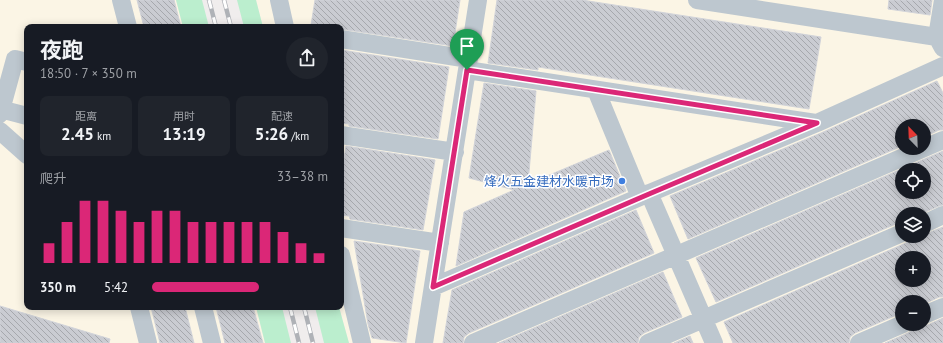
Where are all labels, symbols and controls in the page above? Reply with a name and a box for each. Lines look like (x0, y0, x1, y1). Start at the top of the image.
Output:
pin (450, 29, 484, 70)
icon: arrive (456, 35, 478, 57)
text: 夜跑 (40, 36, 84, 64)
button: share (286, 37, 328, 79)
text: 18:50 · 7 × 350 m (40, 65, 137, 82)
text: 距离 (75, 109, 97, 123)
text: 用时 (173, 109, 195, 123)
text: 配速 (271, 109, 293, 123)
north arrow (895, 119, 931, 155)
map controls (895, 119, 931, 331)
text: 2.45 (61, 123, 94, 145)
text: 13:19 (162, 123, 206, 145)
text: 5:26 (255, 123, 288, 145)
text: km (94, 129, 111, 143)
text: /km (288, 129, 309, 143)
button: locate (895, 163, 931, 199)
text: 33–38 m (277, 168, 328, 185)
text: 爬升 (40, 170, 66, 187)
place label: 烽火五金建材水暖市场 (484, 173, 614, 190)
marker: 烽火五金建材水暖市场 (617, 176, 627, 186)
button: layers (895, 207, 931, 243)
button: + (895, 251, 931, 287)
text: 350 m (40, 279, 76, 296)
text: 5:42 (104, 279, 128, 296)
button: − (895, 295, 931, 331)

